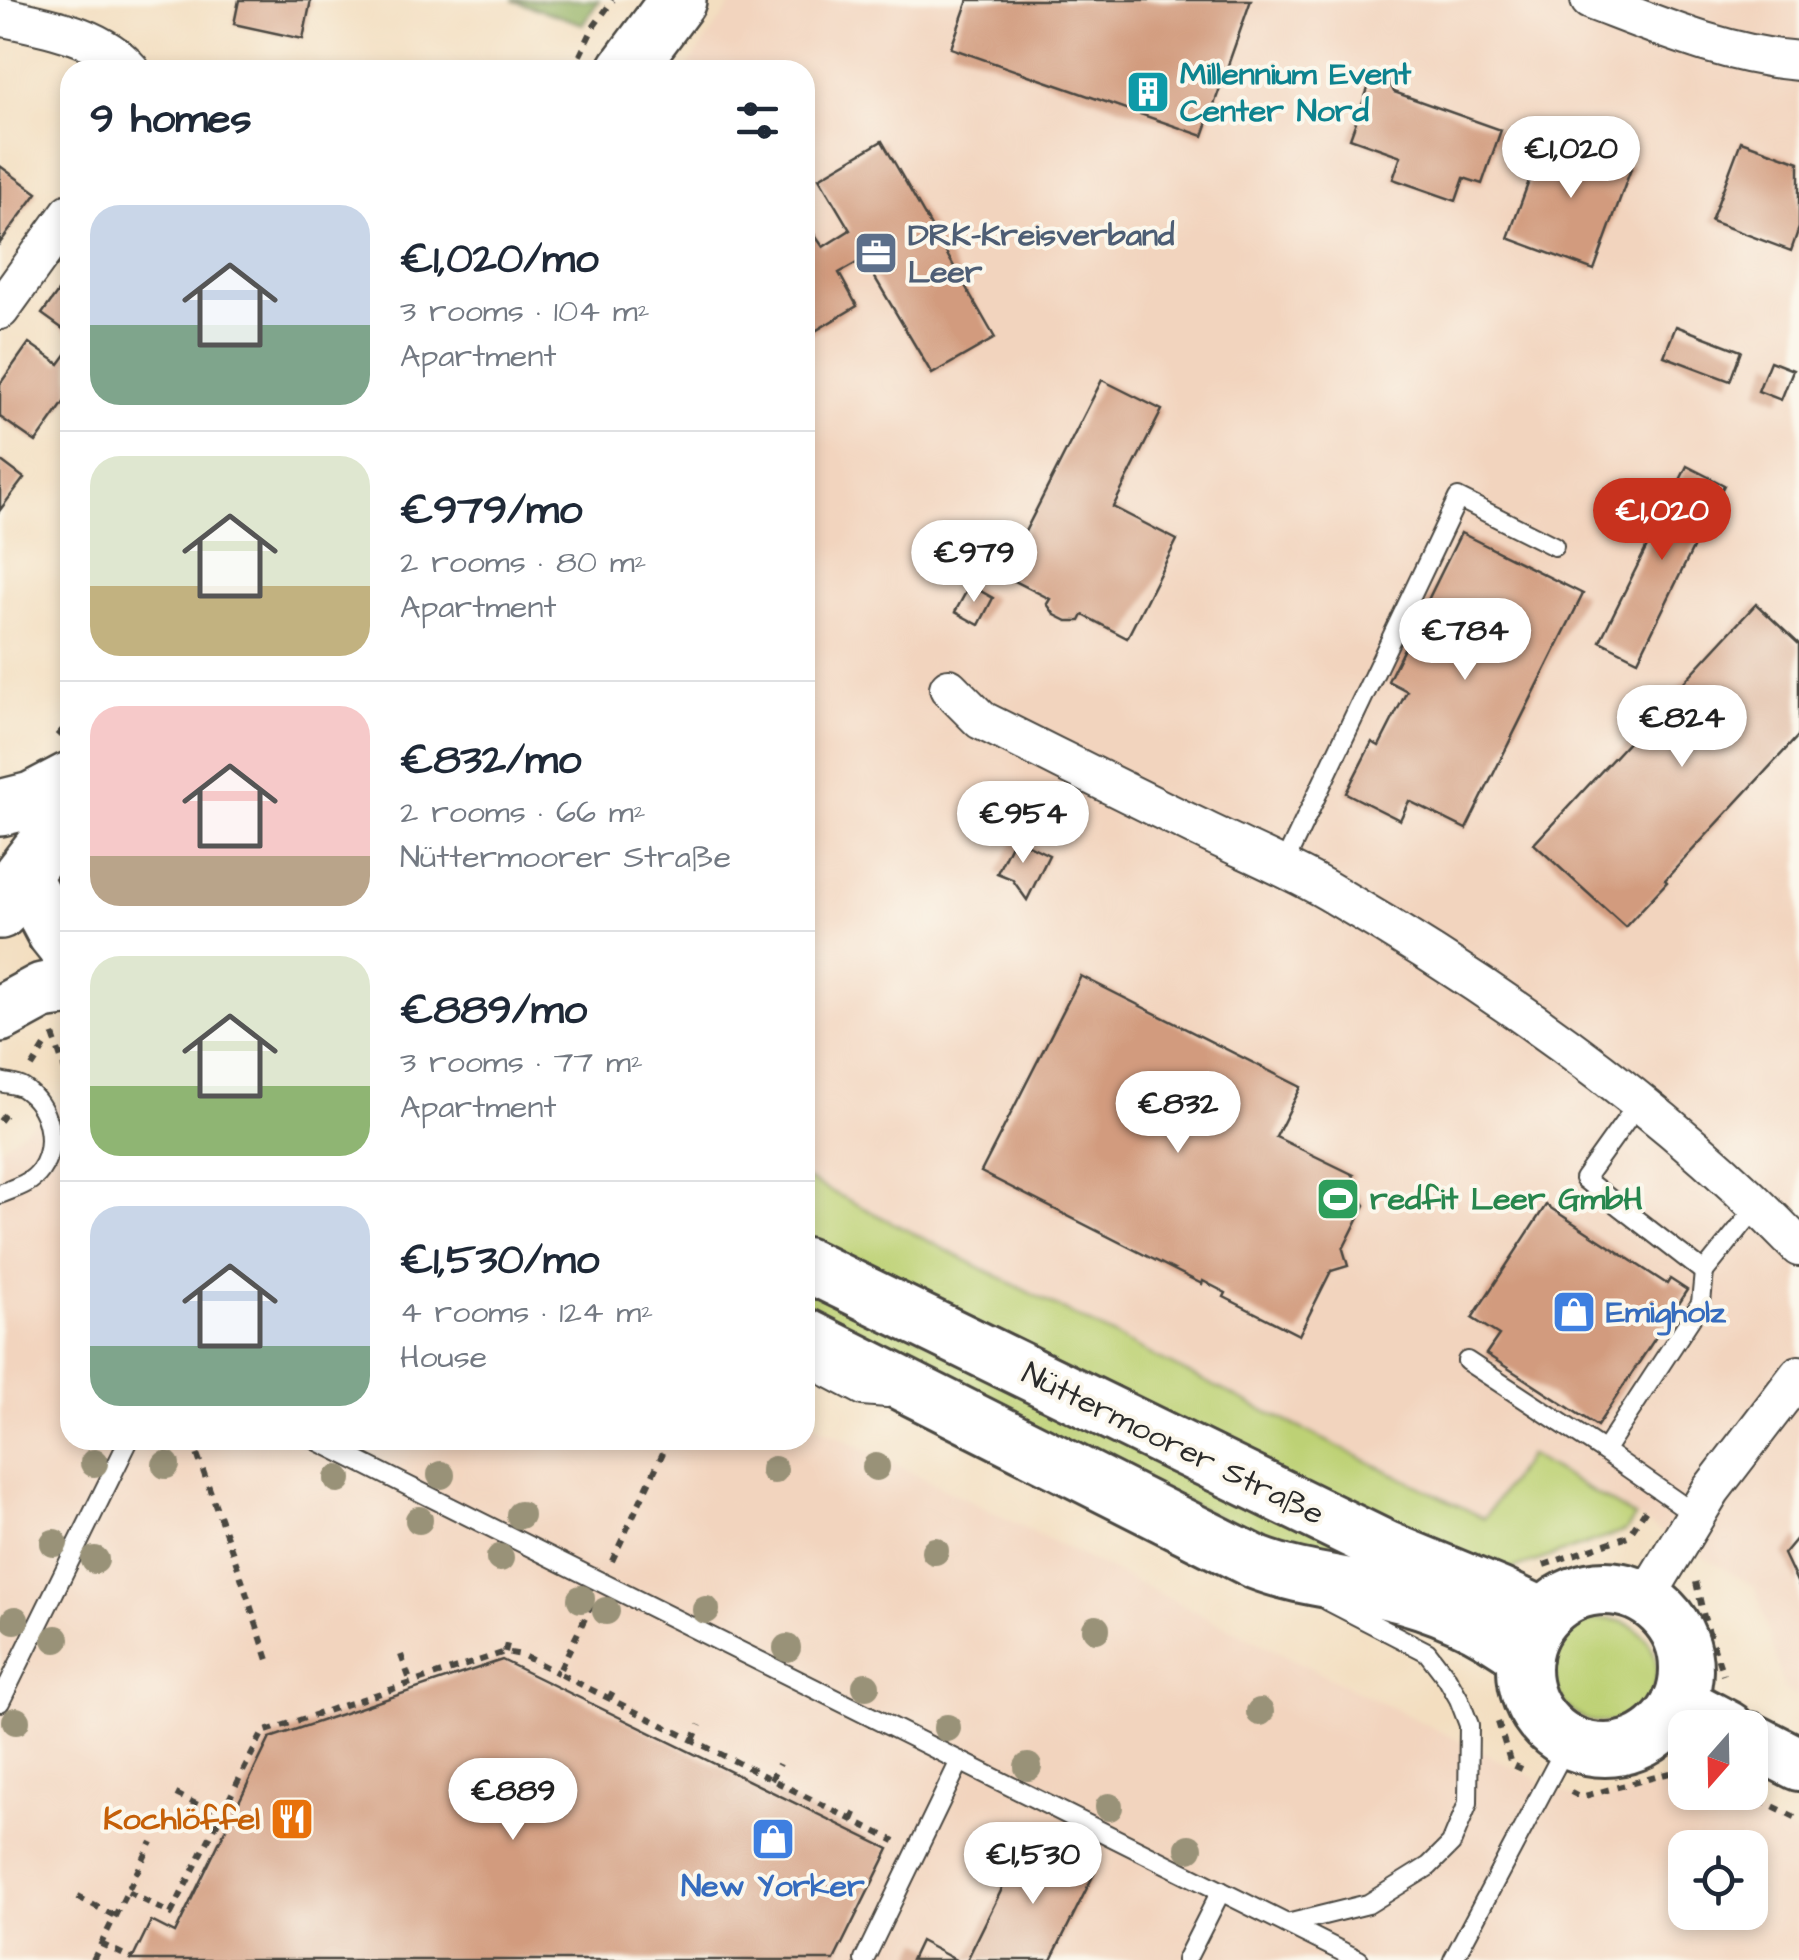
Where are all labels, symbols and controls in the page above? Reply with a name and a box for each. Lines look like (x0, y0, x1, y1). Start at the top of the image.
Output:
place label: Millennium Event Center Nord (1180, 52, 1412, 134)
building icon: Millennium Event Center Nord (1125, 69, 1171, 115)
text: 9 homes (90, 91, 252, 149)
icon: filters (730, 93, 785, 148)
pin: €1,020 (1490, 116, 1652, 201)
text: €1,020 (1524, 126, 1618, 171)
place label: DRK-Kreisverband Leer (908, 213, 1175, 295)
office icon: DRK-Kreisverband Leer (853, 230, 899, 276)
text: €1,020/mo (400, 231, 599, 289)
icon: home (170, 245, 290, 365)
text: 3 rooms · 104 m² (400, 289, 650, 334)
text: Apartment (400, 334, 556, 379)
pin: €1,020 (1581, 478, 1743, 563)
text: €979/mo (400, 482, 582, 540)
text: €1,020 (1615, 488, 1709, 533)
icon: home (170, 496, 290, 616)
pin: €979 (915, 520, 1033, 605)
text: €979 (933, 530, 1015, 575)
text: 2 rooms · 80 m² (400, 540, 647, 585)
text: Apartment (400, 585, 556, 630)
pin: €784 (1406, 598, 1524, 683)
text: €784 (1421, 608, 1509, 653)
pin: €824 (1623, 685, 1741, 770)
text: €824 (1639, 695, 1725, 740)
text: €832/mo (400, 732, 581, 790)
icon: home (170, 746, 290, 866)
pin: €954 (964, 781, 1082, 866)
text: 2 rooms · 66 m² (400, 790, 646, 835)
text: €954 (979, 791, 1067, 836)
text: Nüttermoorer Straße (400, 835, 731, 880)
text: €889/mo (400, 982, 587, 1040)
icon: home (170, 996, 290, 1116)
text: 3 rooms · 77 m² (400, 1040, 643, 1085)
pin: €832 (1119, 1071, 1237, 1156)
text: €832 (1138, 1081, 1218, 1126)
text: Apartment (400, 1085, 556, 1130)
sports icon: redfit Leer GmbH (1315, 1176, 1361, 1222)
place label: redfit Leer GmbH (1370, 1177, 1643, 1222)
text: €1,530/mo (400, 1232, 599, 1290)
icon: home (170, 1246, 290, 1366)
shop icon: Emigholz (1551, 1289, 1597, 1335)
text: 4 rooms · 124 m² (400, 1290, 653, 1335)
place label: Emigholz (1606, 1290, 1727, 1336)
text: House (400, 1335, 487, 1380)
street label: Nüttermoorer Straße (1014, 1351, 1332, 1537)
north arrow (1668, 1710, 1768, 1810)
map controls (1668, 1710, 1768, 1930)
pin: €889 (454, 1758, 572, 1843)
text: €889 (470, 1768, 556, 1813)
restaurant icon: Kochlöffel (269, 1796, 315, 1842)
place label: Kochlöffel (103, 1797, 260, 1842)
shop icon: New Yorker (750, 1816, 796, 1862)
pin: €1,530 (952, 1822, 1114, 1907)
button: locate (1668, 1830, 1768, 1930)
text: €1,530 (986, 1832, 1080, 1877)
place label: New Yorker (681, 1864, 865, 1909)

